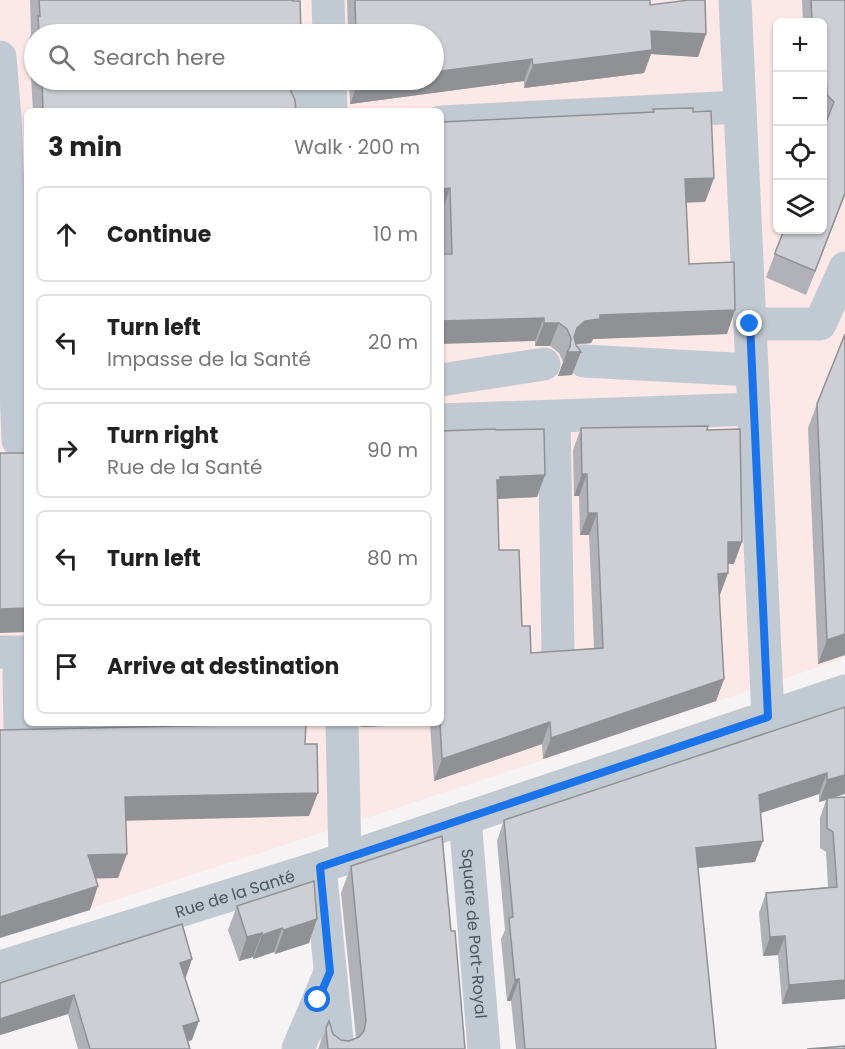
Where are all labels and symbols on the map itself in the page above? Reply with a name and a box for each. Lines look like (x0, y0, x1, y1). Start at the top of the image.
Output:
route end (736, 310, 762, 336)
street label: Square de Port-Royal (456, 848, 493, 1019)
street label: Rue de la Santé (172, 864, 298, 923)
route start (304, 986, 330, 1012)

